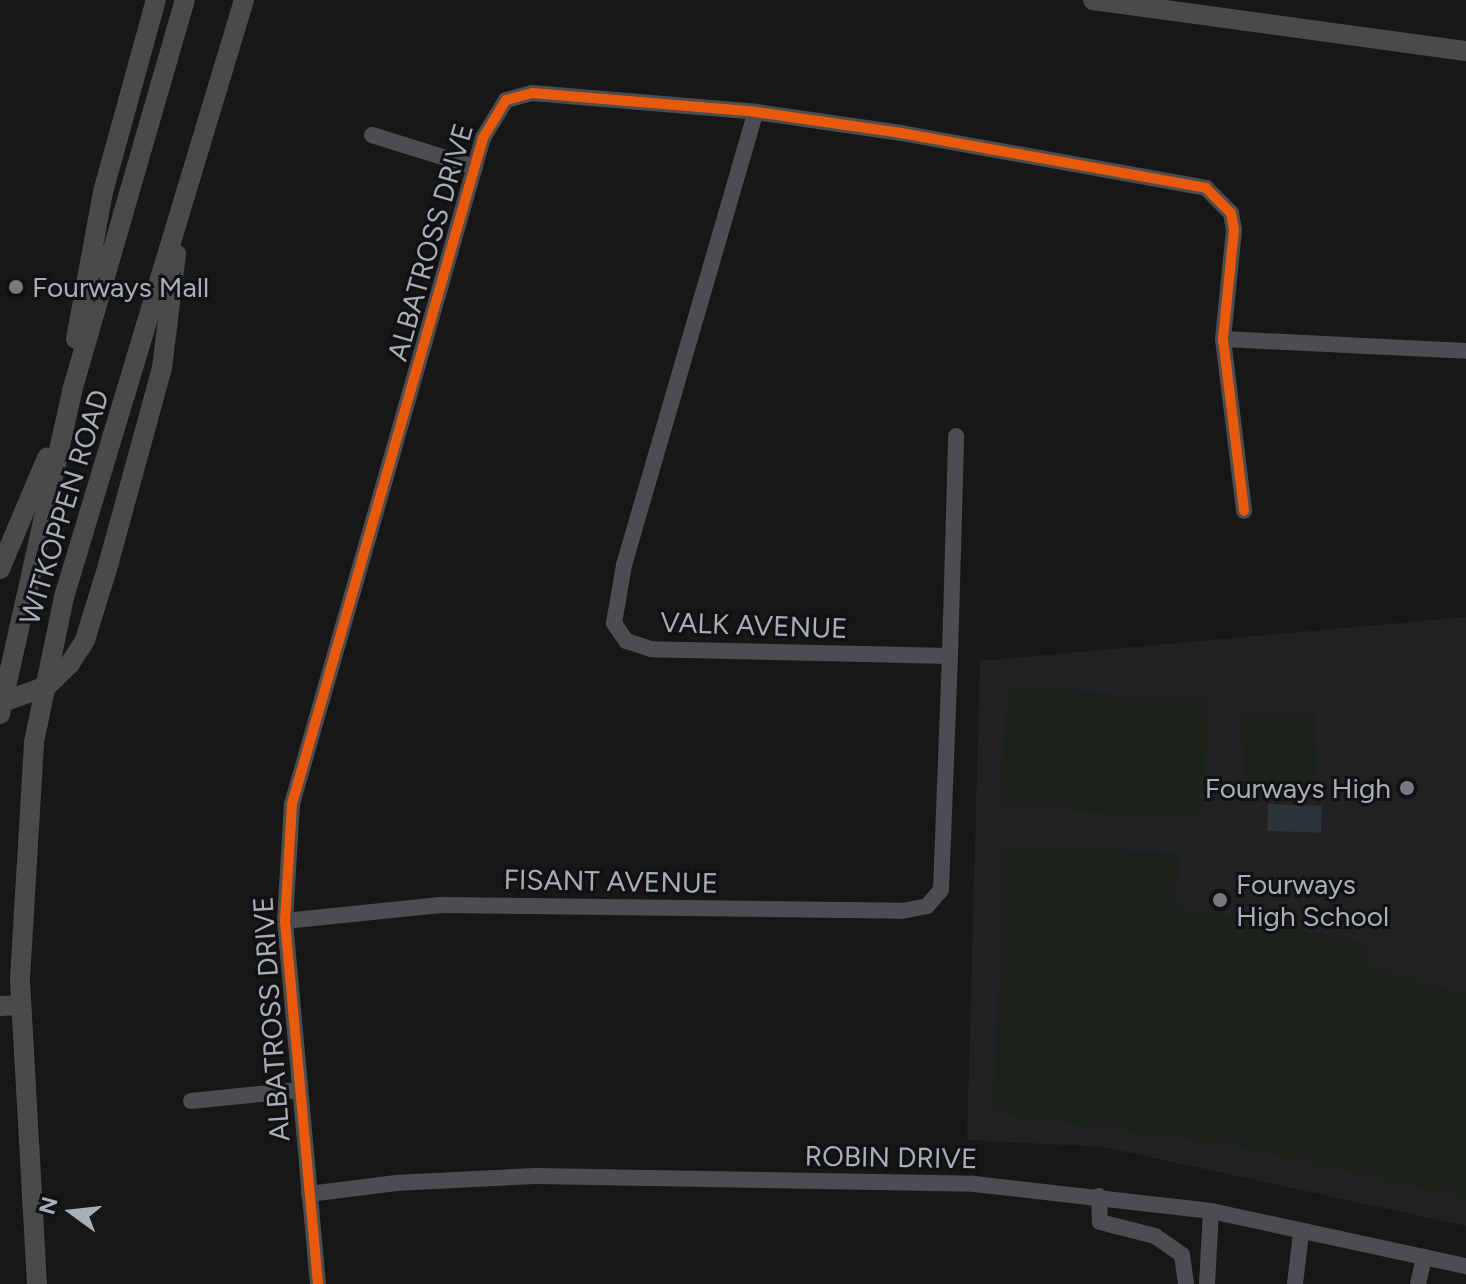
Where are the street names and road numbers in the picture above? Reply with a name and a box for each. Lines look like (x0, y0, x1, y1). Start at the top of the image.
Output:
street label: ALBATROSS DRIVE (380, 119, 480, 365)
street label: WITKOPPEN ROAD (12, 386, 116, 628)
street label: VALK AVENUE (660, 605, 848, 645)
street label: FISANT AVENUE (503, 862, 719, 900)
street label: ALBATROSS DRIVE (246, 895, 296, 1143)
street label: ROBIN DRIVE (804, 1139, 978, 1175)

